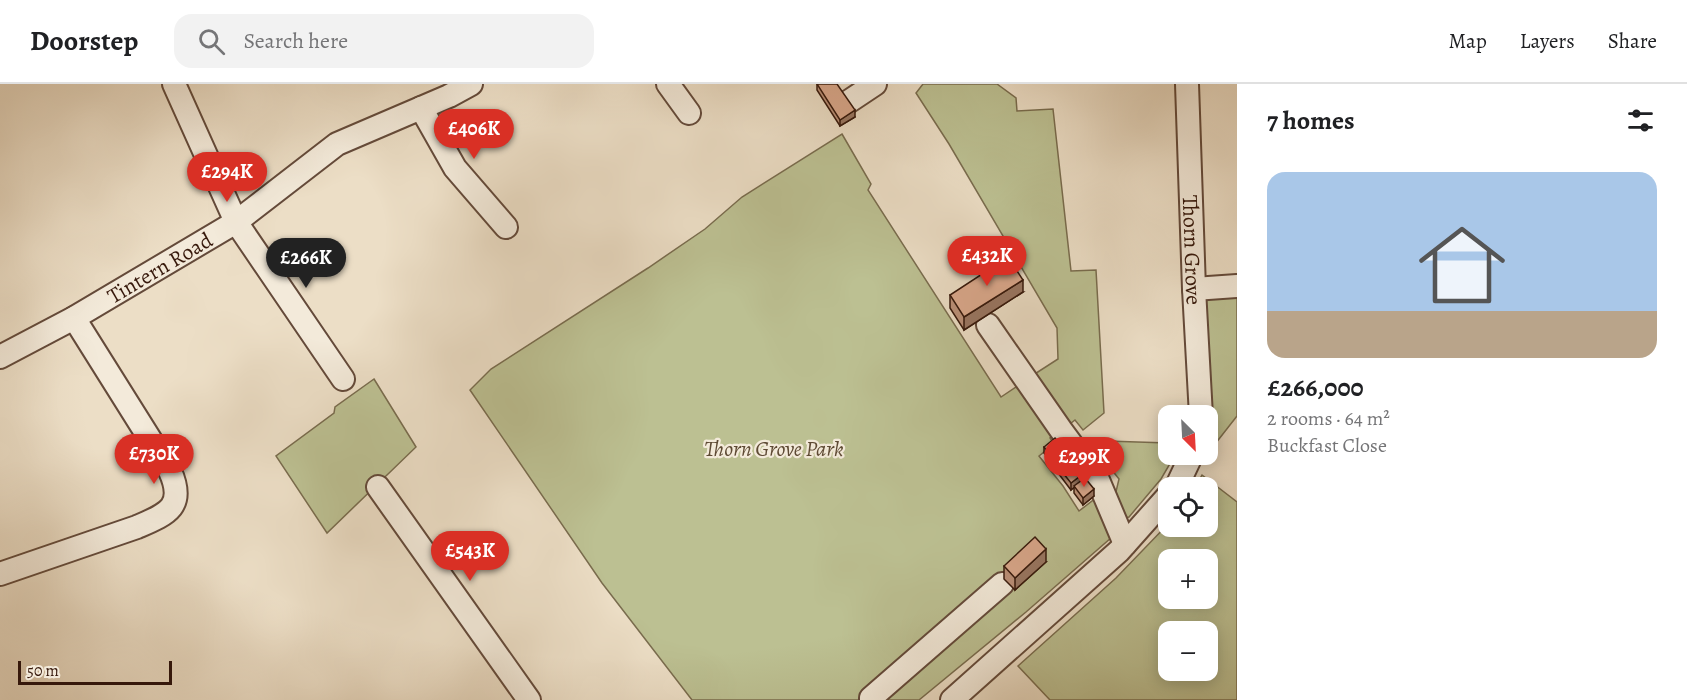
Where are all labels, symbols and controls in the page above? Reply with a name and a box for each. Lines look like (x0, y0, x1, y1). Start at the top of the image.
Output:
search box (174, 14, 594, 68)
text: Doorstep (30, 22, 138, 60)
icon: search (195, 25, 228, 58)
text: Search here (243, 26, 348, 56)
text: Map (1448, 27, 1487, 55)
text: Layers (1520, 27, 1575, 55)
text: Share (1608, 27, 1657, 55)
text: 7 homes (1267, 103, 1355, 138)
icon: filters (1624, 104, 1657, 137)
pin: £406K (432, 109, 516, 160)
text: £406K (448, 115, 500, 142)
pin: £294K (185, 152, 269, 203)
text: £294K (201, 158, 253, 185)
street label: Thorn Grove (1175, 194, 1209, 306)
icon: home (1408, 211, 1516, 319)
street label: Tintern Road (102, 225, 218, 311)
pin: £432K (945, 236, 1029, 287)
pin: £266K (264, 238, 348, 289)
text: £432K (961, 242, 1013, 269)
text: £266K (280, 244, 332, 271)
text: £266,000 (1267, 370, 1364, 405)
north arrow (1158, 405, 1218, 465)
map controls (1158, 405, 1218, 681)
text: 2 rooms · 64 m² (1267, 405, 1390, 432)
text: Buckfast Close (1267, 432, 1387, 459)
pin: £730K (112, 434, 196, 485)
park label: Thorn Grove Park (704, 434, 844, 464)
pin: £299K (1042, 437, 1126, 488)
text: £730K (129, 440, 179, 467)
text: £299K (1058, 443, 1110, 470)
button: locate (1158, 477, 1218, 537)
pin: £543K (428, 531, 512, 582)
text: £543K (445, 537, 495, 564)
button: + (1158, 549, 1218, 609)
button: − (1158, 621, 1218, 681)
scale bar (18, 658, 172, 686)
text: 50 m (27, 660, 59, 682)

